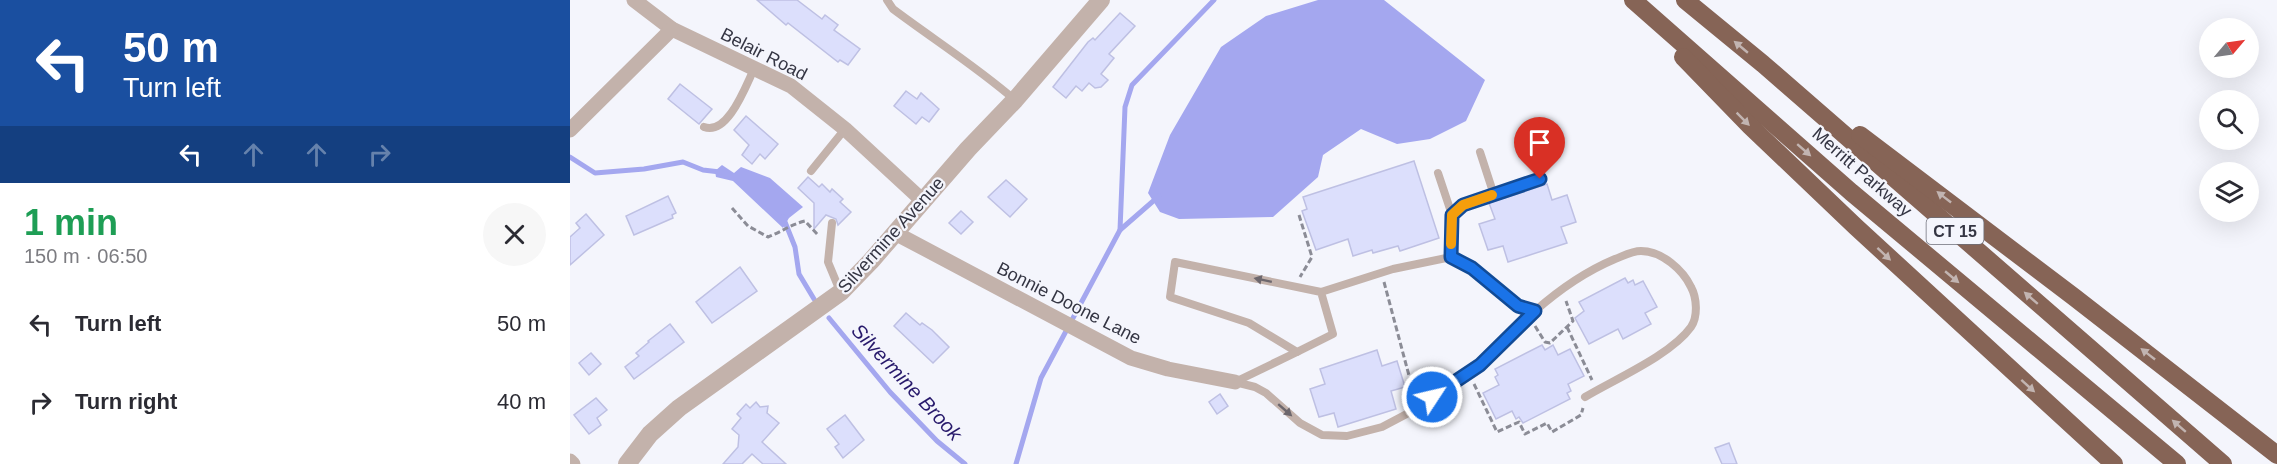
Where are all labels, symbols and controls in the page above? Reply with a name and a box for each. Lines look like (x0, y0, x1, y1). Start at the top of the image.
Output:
north arrow (2199, 18, 2259, 78)
map controls (2199, 18, 2259, 222)
icon: left (24, 24, 102, 102)
text: 50 m (123, 24, 219, 71)
street label: Belair Road (718, 24, 810, 84)
one-way arrow (1733, 40, 1749, 53)
text: Turn left (123, 73, 221, 103)
button: search (2199, 90, 2259, 150)
one-way arrow (1736, 112, 1750, 126)
pin (1514, 117, 1565, 179)
street label: Merritt Parkway (1808, 123, 1916, 221)
icon: arrive (1523, 126, 1556, 159)
icon: left (174, 138, 207, 171)
icon: ahead (237, 138, 270, 171)
icon: ahead (300, 138, 333, 171)
icon: right (363, 138, 396, 171)
one-way arrow (1796, 143, 1811, 156)
button: layers (2199, 162, 2259, 222)
street label: Silvermine Avenue (834, 173, 948, 297)
one-way arrow (1936, 192, 1951, 204)
text: 1 min (24, 202, 118, 243)
button: close (483, 203, 546, 266)
road number: CT 15 (1926, 218, 1984, 244)
text: 150 m · 06:50 (24, 245, 147, 267)
one-way arrow (1877, 246, 1891, 260)
street label: Bonnie Doone Lane (994, 258, 1144, 348)
one-way arrow (1944, 270, 1960, 283)
one-way arrow (1254, 275, 1273, 284)
one-way arrow (2024, 292, 2039, 305)
icon: left (24, 308, 57, 341)
text: Turn left (75, 311, 161, 336)
text: 50 m (497, 311, 546, 336)
water label: Silvermine Brook (847, 319, 967, 446)
one-way arrow (2140, 348, 2156, 361)
position arrow (1400, 365, 1464, 429)
one-way arrow (2020, 379, 2035, 392)
icon: right (24, 386, 57, 419)
text: Turn right (75, 389, 177, 414)
text: 40 m (497, 389, 546, 414)
one-way arrow (1277, 403, 1293, 416)
one-way arrow (2172, 420, 2187, 433)

